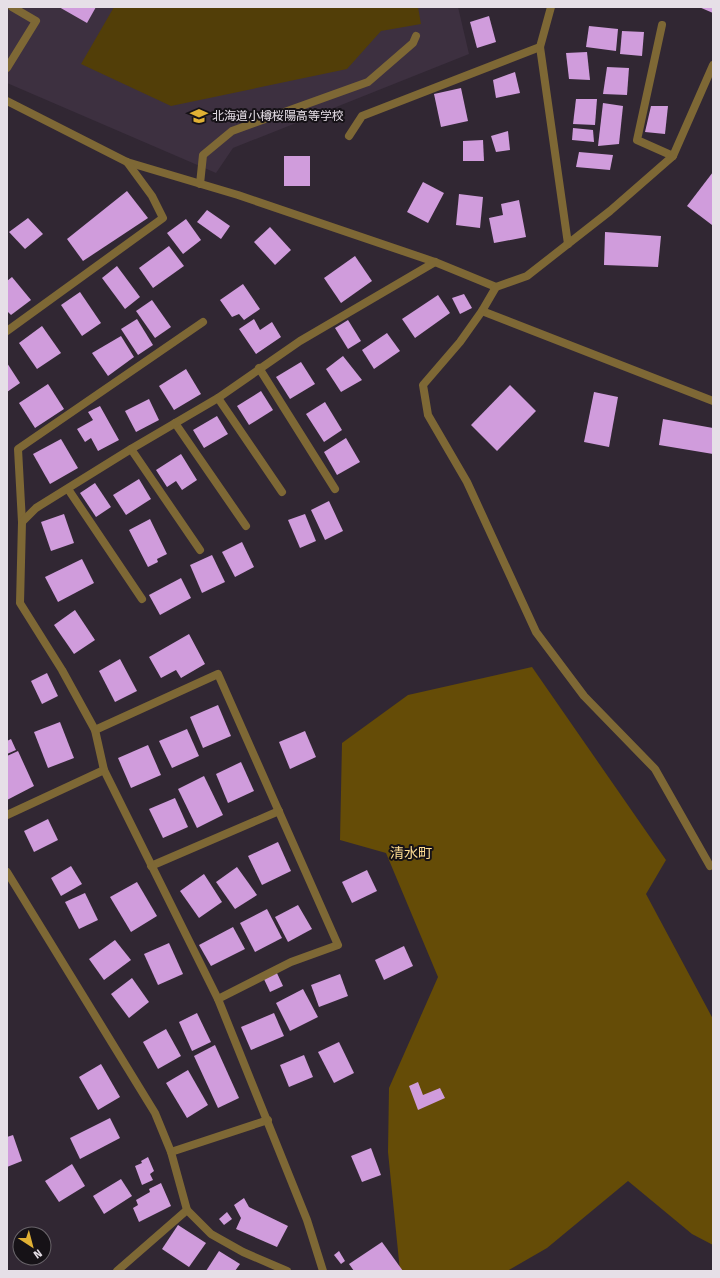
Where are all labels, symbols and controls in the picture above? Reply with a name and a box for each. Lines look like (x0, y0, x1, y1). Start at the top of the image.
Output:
school or university icon: 北海道小樽桜陽高等学校 (189, 106, 209, 126)
place label: 北海道小樽桜陽高等学校 (212, 109, 344, 123)
district label: 清水町 (390, 845, 432, 862)
north arrow (12, 1226, 52, 1266)
text: N (31, 1246, 44, 1261)

